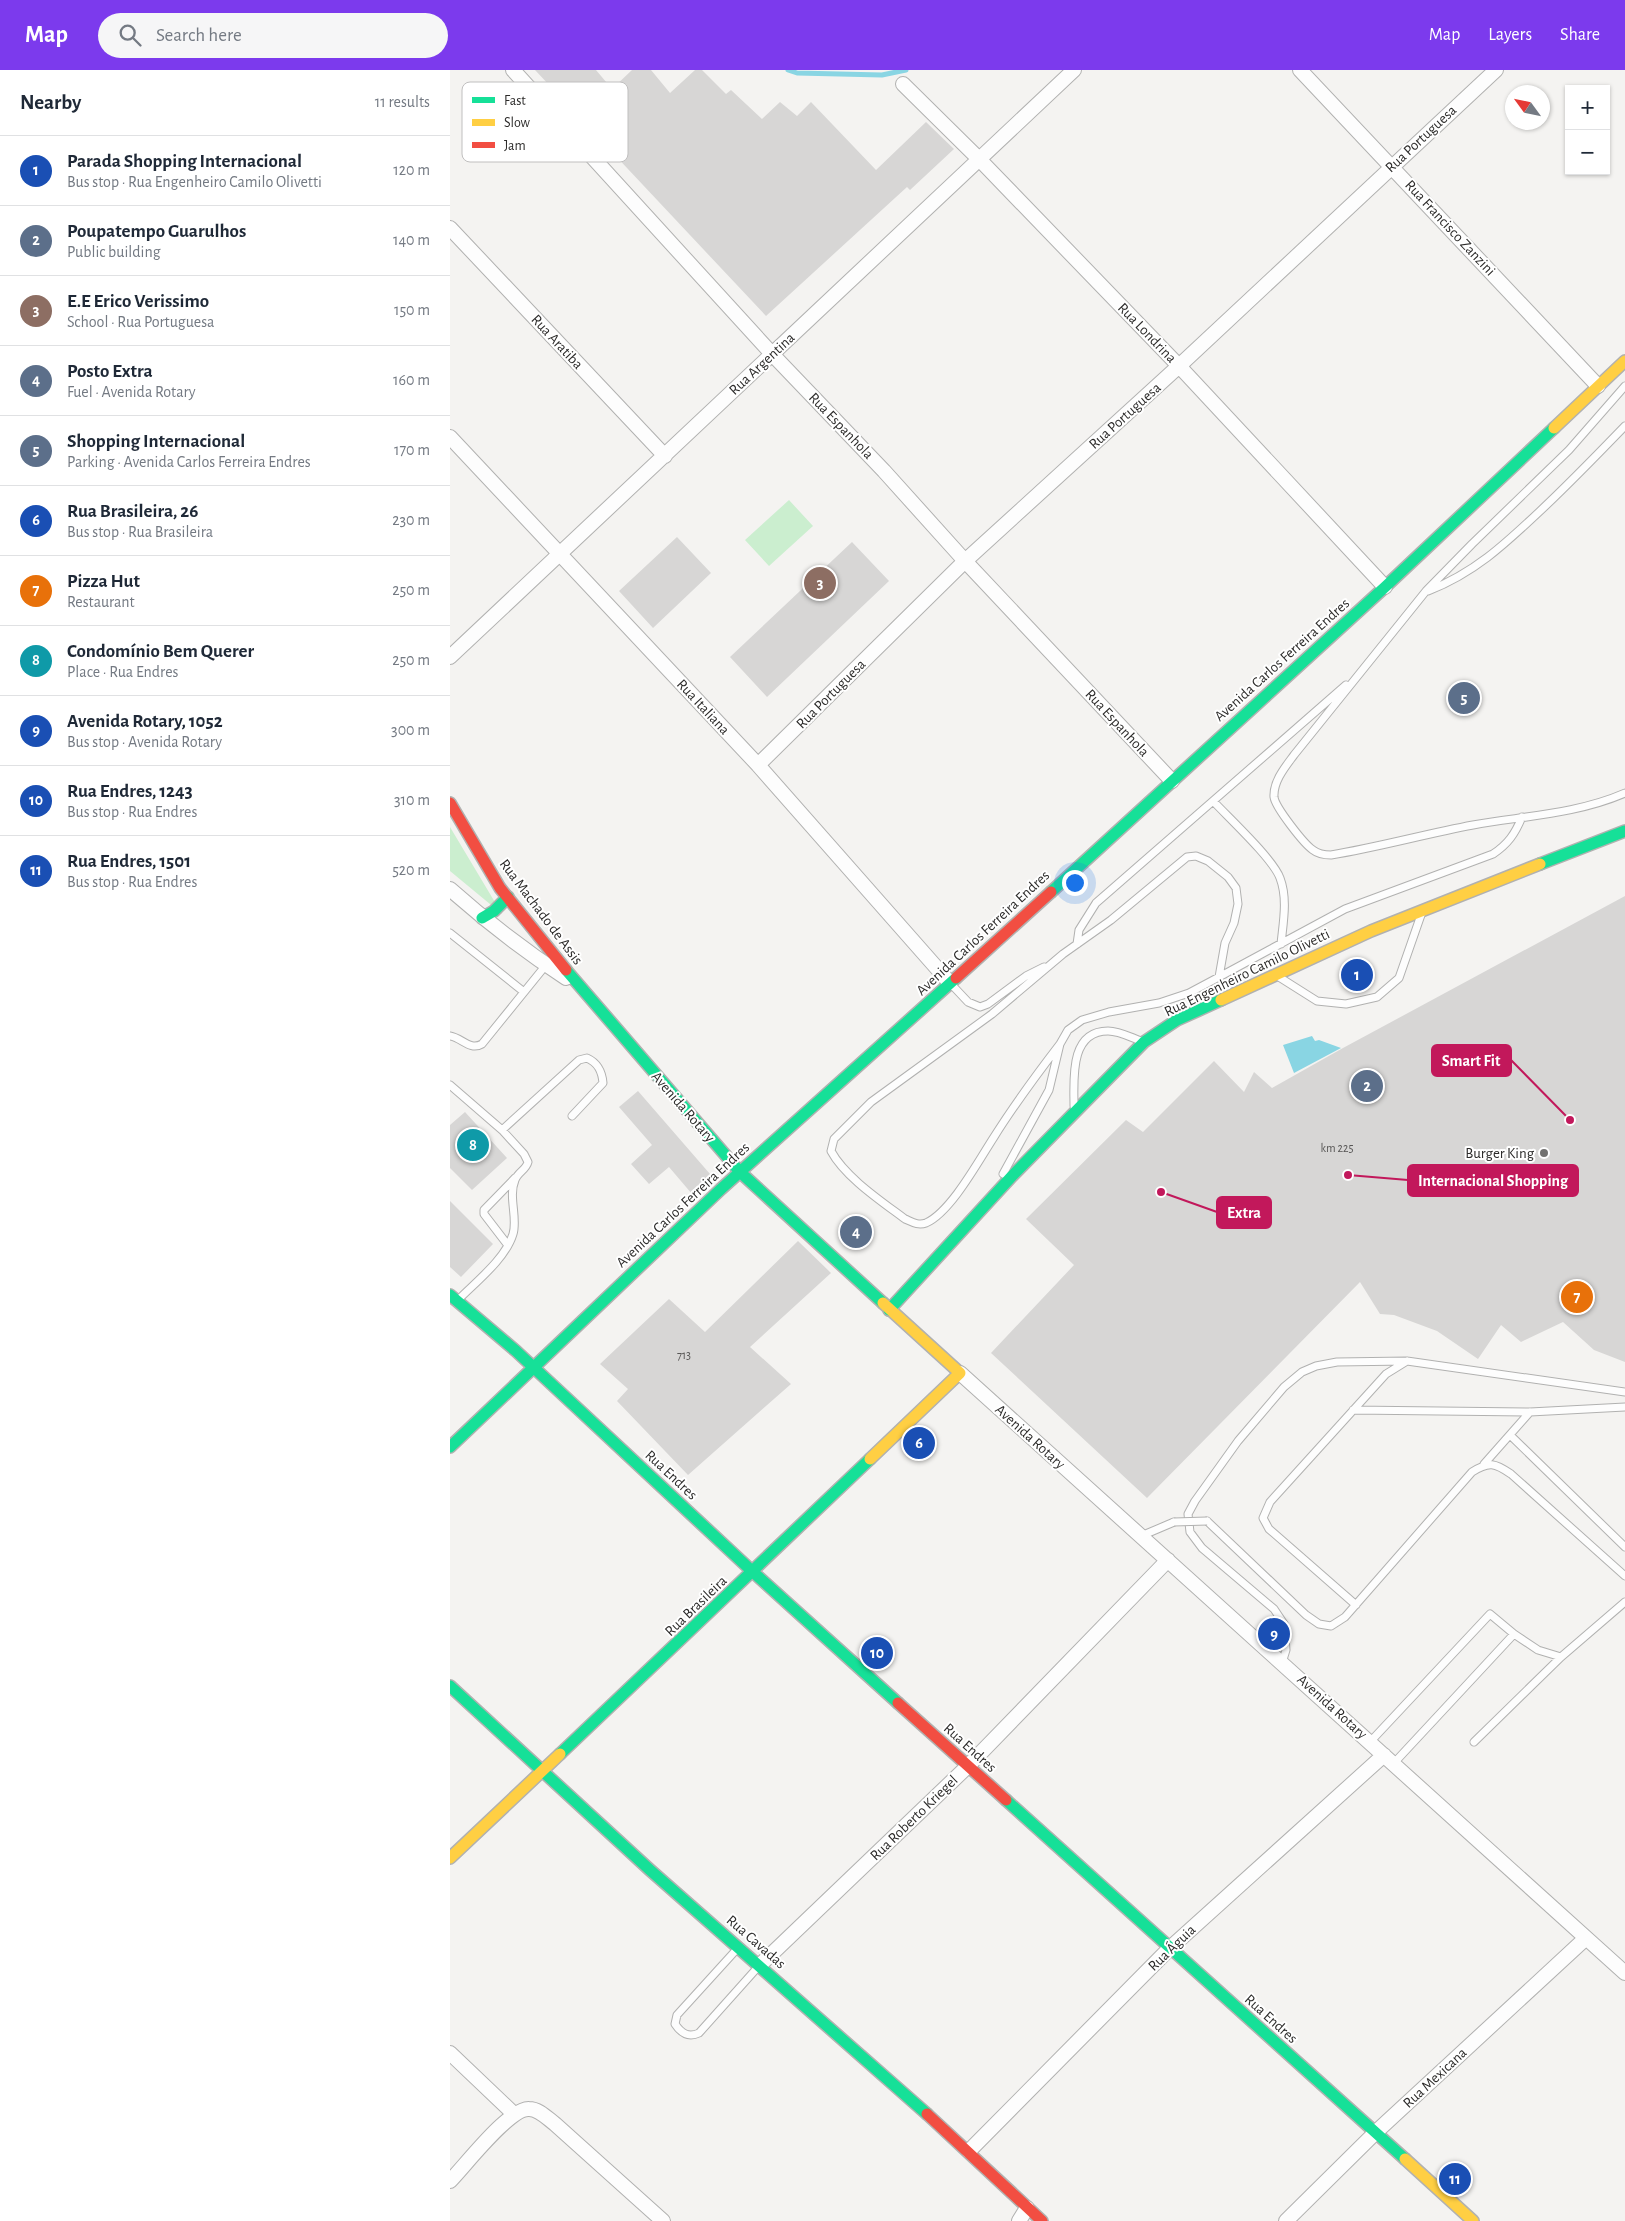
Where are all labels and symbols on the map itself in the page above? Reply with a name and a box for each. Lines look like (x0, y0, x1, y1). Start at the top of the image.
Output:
legend (462, 82, 628, 162)
north arrow (1505, 85, 1550, 130)
text: Fast (504, 94, 526, 108)
street label: Rua Portuguesa (1383, 102, 1459, 176)
text: Slow (504, 116, 531, 130)
text: Jam (504, 139, 526, 153)
street label: Rua Francisco Zanzini (1402, 177, 1498, 279)
street label: Rua Londrina (1115, 300, 1179, 366)
street label: Rua Aratiba (528, 312, 586, 372)
street label: Rua Argentina (726, 330, 798, 398)
street label: Rua Portuguesa (1086, 380, 1164, 452)
street label: Rua Espanhola (806, 390, 876, 462)
pin: 3 (804, 564, 836, 602)
street label: Avenida Carlos Ferreira Endres (1212, 596, 1352, 724)
street label: Rua Portuguesa (793, 656, 869, 732)
street label: Rua Italiana (674, 676, 732, 738)
pin: 5 (1448, 679, 1480, 717)
street label: Rua Espanhola (1082, 686, 1152, 760)
street label: Rua Machado de Assis (497, 856, 585, 968)
street label: Avenida Carlos Ferreira Endres (914, 868, 1052, 998)
your location (1062, 870, 1088, 896)
street label: Rua Engenheiro Camilo Olivetti (1162, 926, 1332, 1020)
pin: 1 (1341, 956, 1373, 994)
callout: Smart Fit (1432, 1045, 1511, 1076)
text: Smart Fit (1442, 1053, 1501, 1069)
pin: 2 (1351, 1067, 1383, 1105)
street label: Avenida Rotary (648, 1069, 718, 1146)
pin: 8 (457, 1126, 489, 1164)
street label: Avenida Carlos Ferreira Endres (614, 1140, 752, 1270)
house number: km 225 (1321, 1142, 1354, 1154)
place label: Burger King (1465, 1146, 1535, 1161)
marker: Burger King (1538, 1147, 1550, 1159)
callout: Internacional Shopping (1408, 1165, 1578, 1196)
text: Internacional Shopping (1418, 1173, 1569, 1189)
callout: Extra (1217, 1197, 1271, 1228)
text: Extra (1227, 1205, 1261, 1221)
pin: 4 (840, 1213, 872, 1251)
pin: 7 (1561, 1278, 1593, 1316)
house number: 713 (677, 1349, 691, 1361)
street label: Avenida Rotary (992, 1402, 1068, 1472)
pin: 6 (903, 1424, 935, 1462)
street label: Rua Endres (642, 1447, 700, 1503)
street label: Rua Brasileira (662, 1573, 730, 1639)
pin: 9 (1258, 1615, 1290, 1653)
pin: 10 (861, 1634, 893, 1672)
street label: Avenida Rotary (1294, 1672, 1370, 1742)
street label: Rua Endres (941, 1721, 999, 1775)
street label: Rua Roberto Kriegel (867, 1773, 961, 1863)
street label: Rua Cavadas (724, 1912, 788, 1972)
street label: Rua Águia (1144, 1921, 1199, 1974)
street label: Rua Endres (1242, 1992, 1300, 2046)
street label: Rua Mexicana (1400, 2045, 1470, 2111)
pin: 11 (1439, 2160, 1471, 2198)

